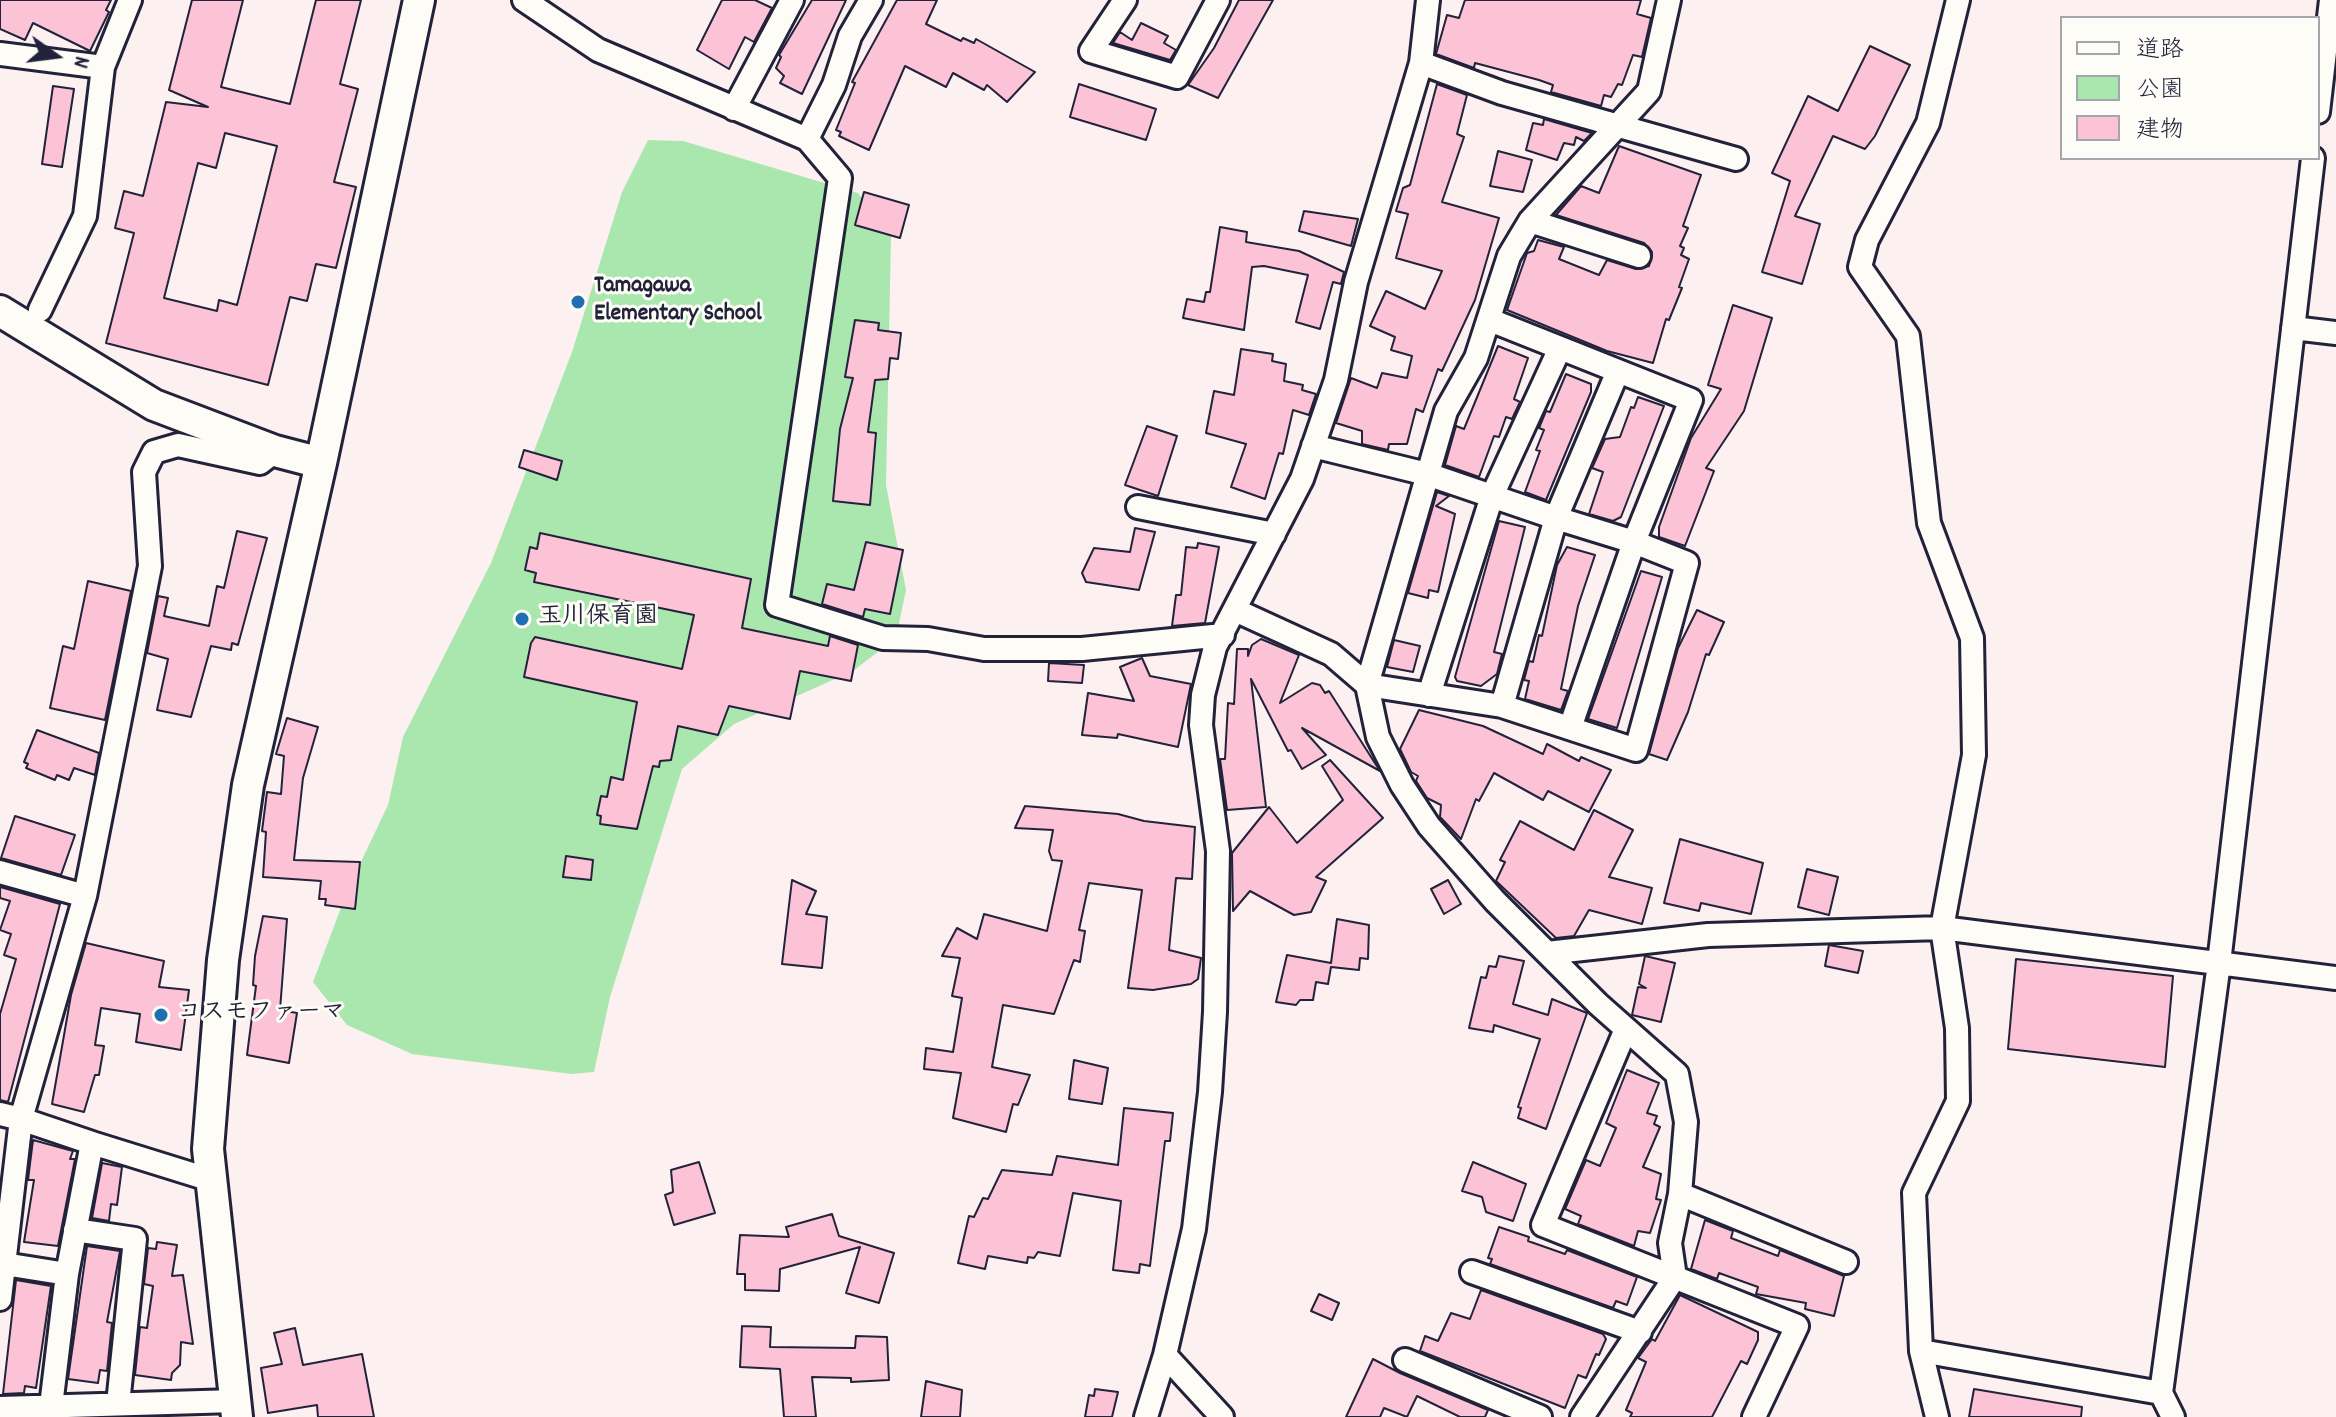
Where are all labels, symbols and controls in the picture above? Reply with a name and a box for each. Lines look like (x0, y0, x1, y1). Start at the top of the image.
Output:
north arrow (16, 16, 96, 96)
legend (2060, 16, 2320, 160)
text: 道路 (2136, 34, 2184, 68)
text: N (63, 53, 96, 71)
text: 公園 (2136, 74, 2184, 108)
text: 建物 (2136, 114, 2184, 148)
place label: Tamagawa Elementary School (594, 274, 762, 330)
marker: Tamagawa Elementary School (569, 293, 587, 311)
place label: 玉川保育園 (538, 605, 658, 633)
marker: 玉川保育園 (513, 610, 531, 628)
place label: コスモファーマ (177, 1001, 345, 1029)
marker: コスモファーマ (152, 1006, 170, 1024)

